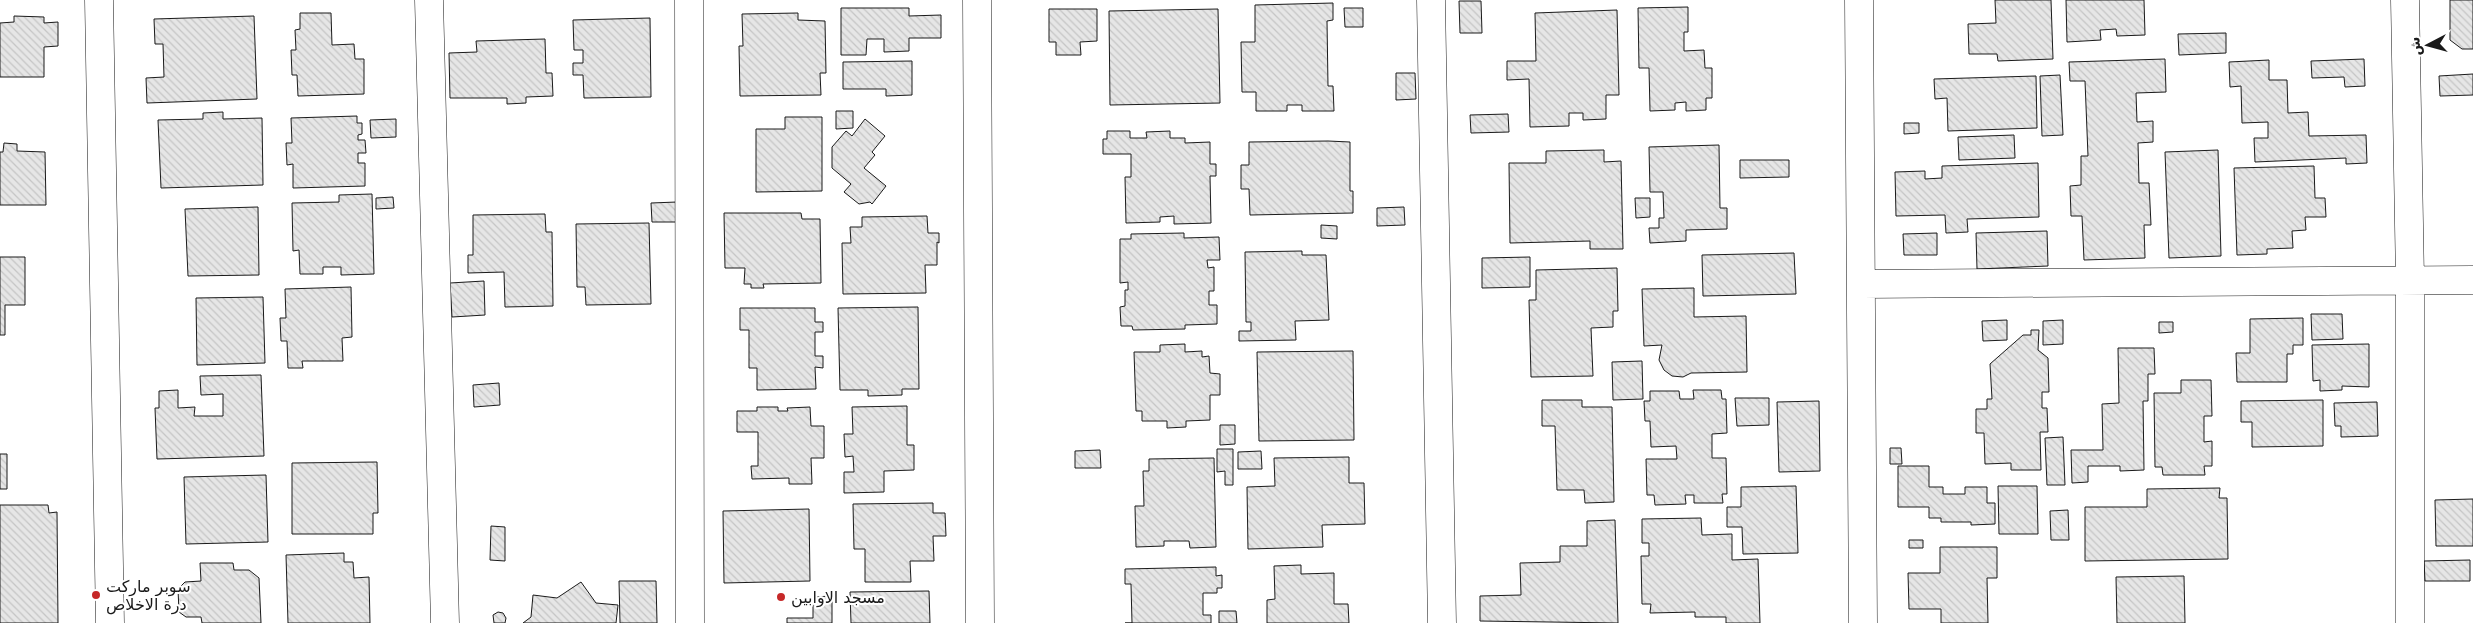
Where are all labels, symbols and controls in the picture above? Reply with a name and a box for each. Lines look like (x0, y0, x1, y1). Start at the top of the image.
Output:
north arrow (2403, 20, 2453, 70)
text: ش (2406, 36, 2424, 57)
place label: سوبر ماركت درة الاخلاص (106, 577, 191, 615)
place label: مسجد الاوابين (791, 588, 885, 608)
marker: سوبر ماركت درة الاخلاص (90, 589, 102, 601)
marker: مسجد الاوابين (775, 591, 787, 603)

